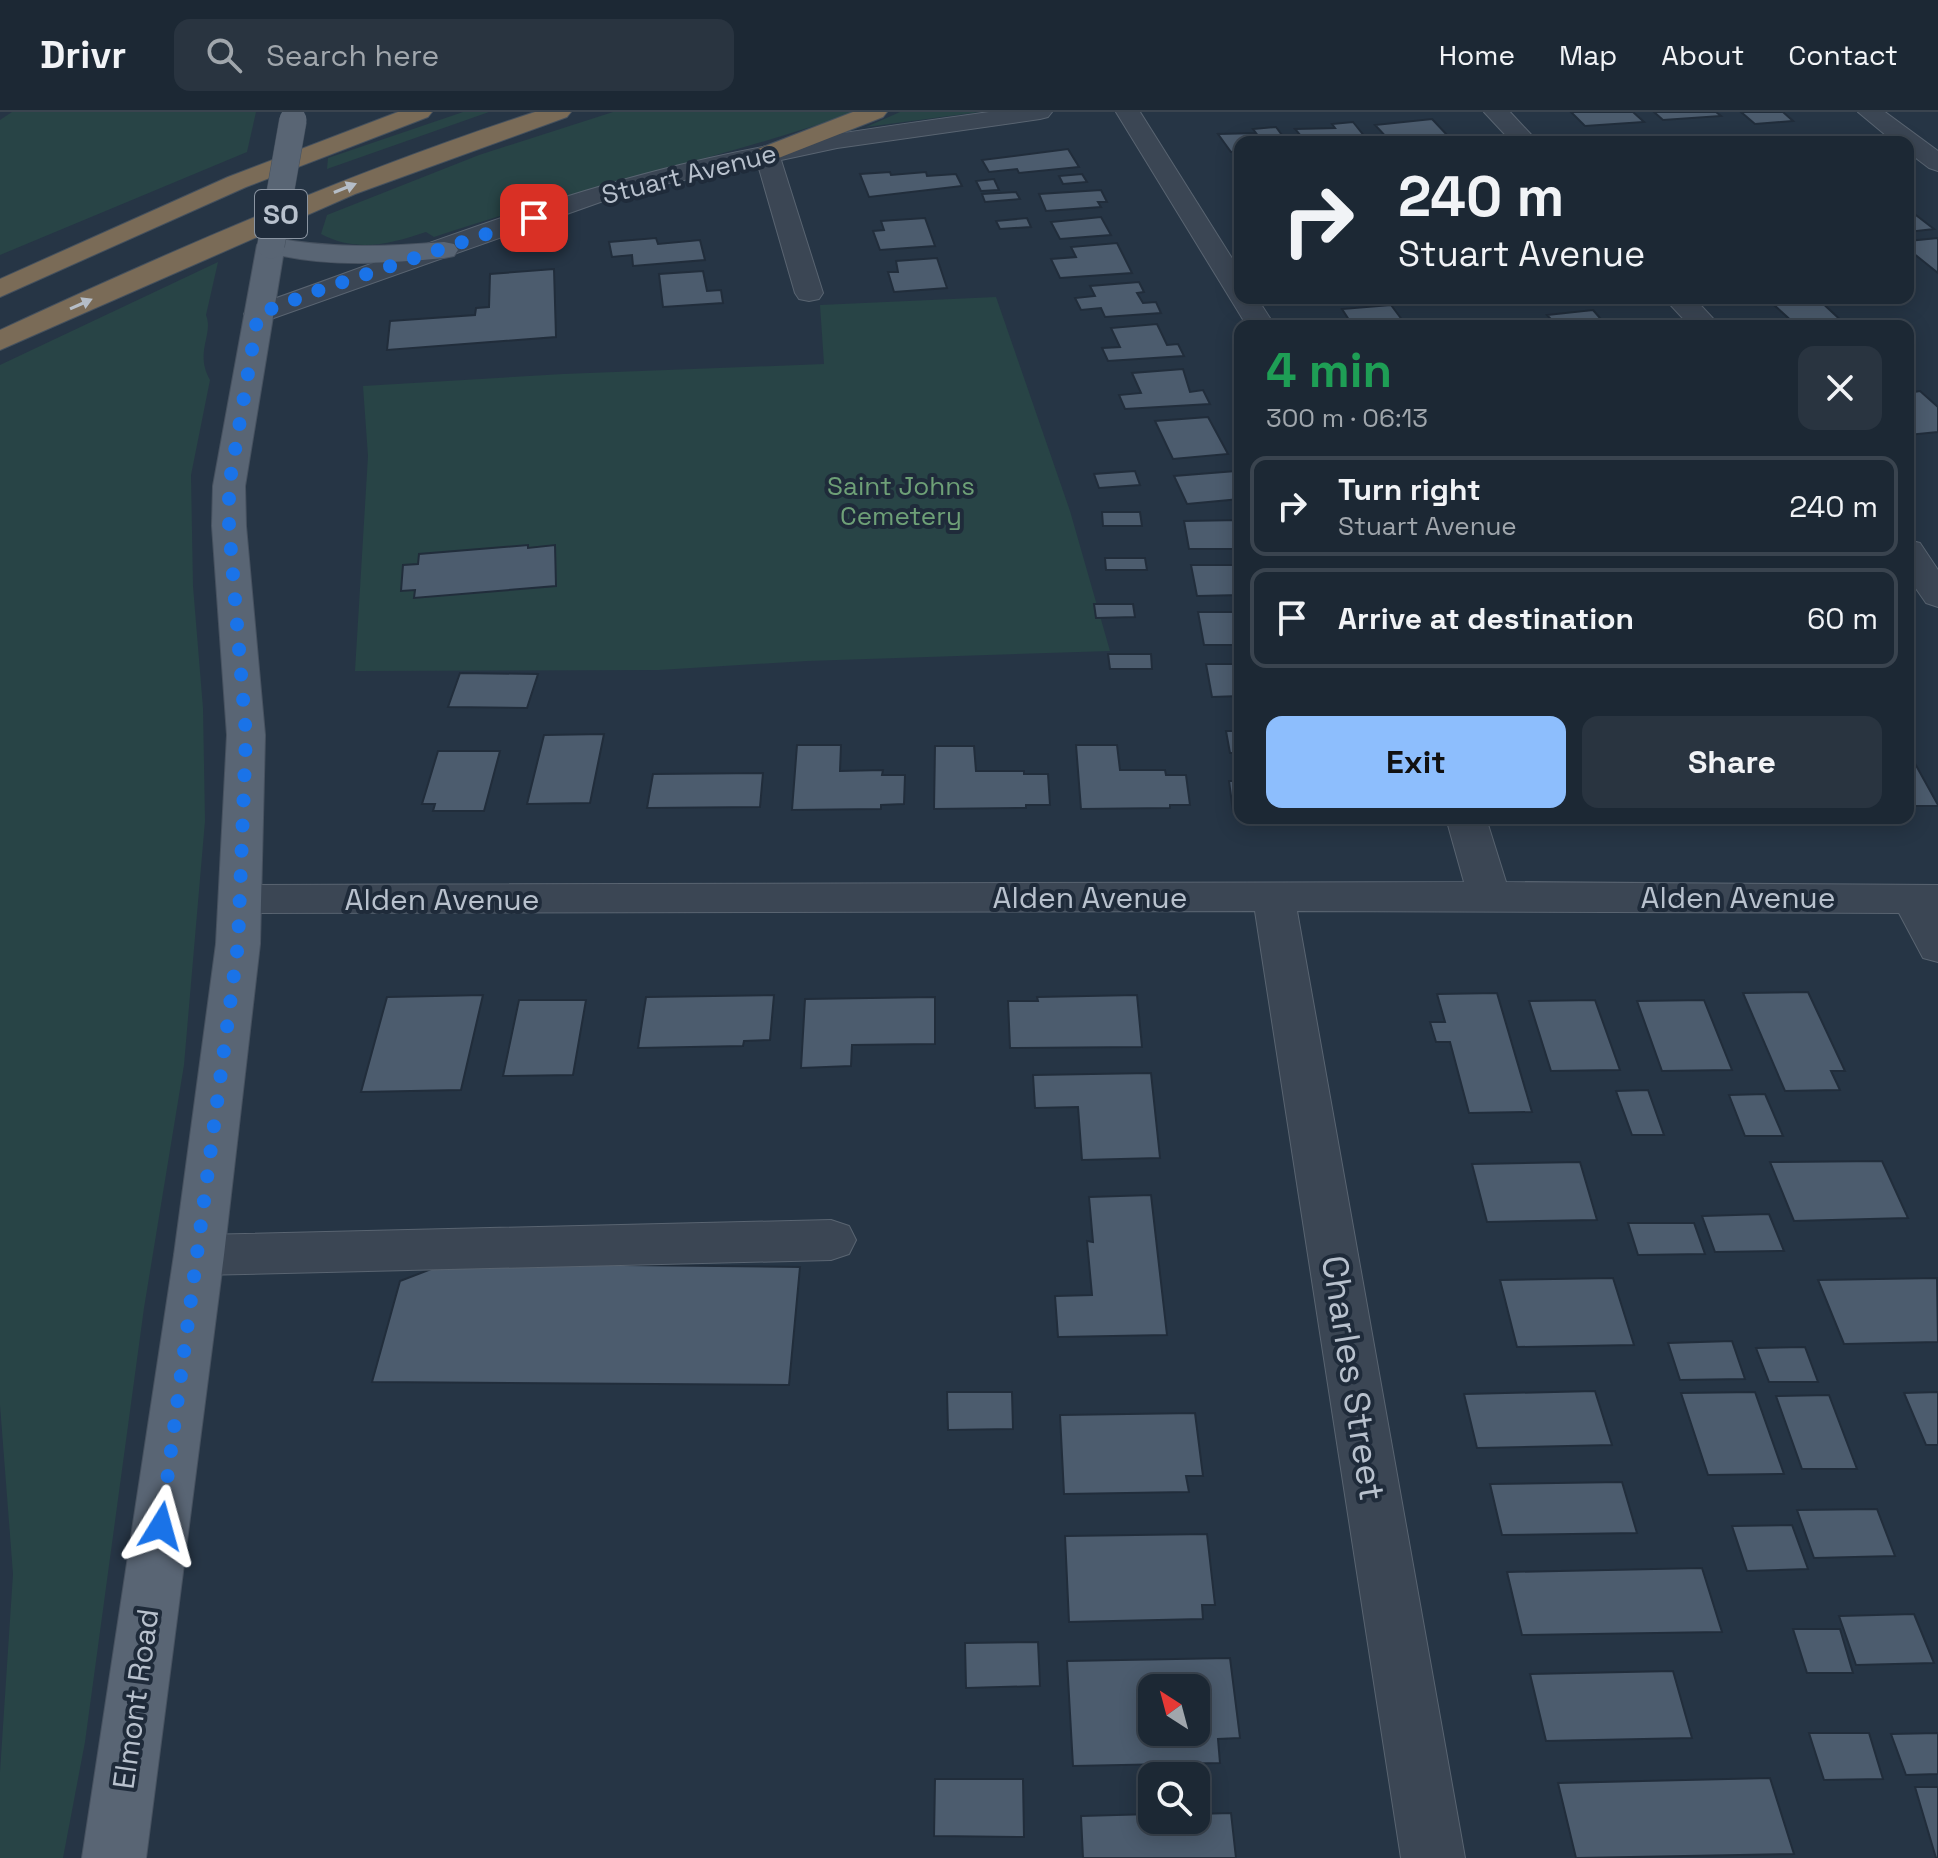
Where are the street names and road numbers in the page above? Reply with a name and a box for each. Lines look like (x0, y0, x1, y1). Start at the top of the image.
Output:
street label: Stuart Avenue (598, 136, 780, 212)
road number: SO (255, 190, 307, 238)
street label: Alden Avenue (993, 878, 1187, 917)
street label: Alden Avenue (1641, 878, 1835, 917)
street label: Alden Avenue (345, 880, 539, 919)
street label: Charles Street (1311, 1252, 1395, 1504)
street label: Elmont Road (104, 1606, 167, 1792)

